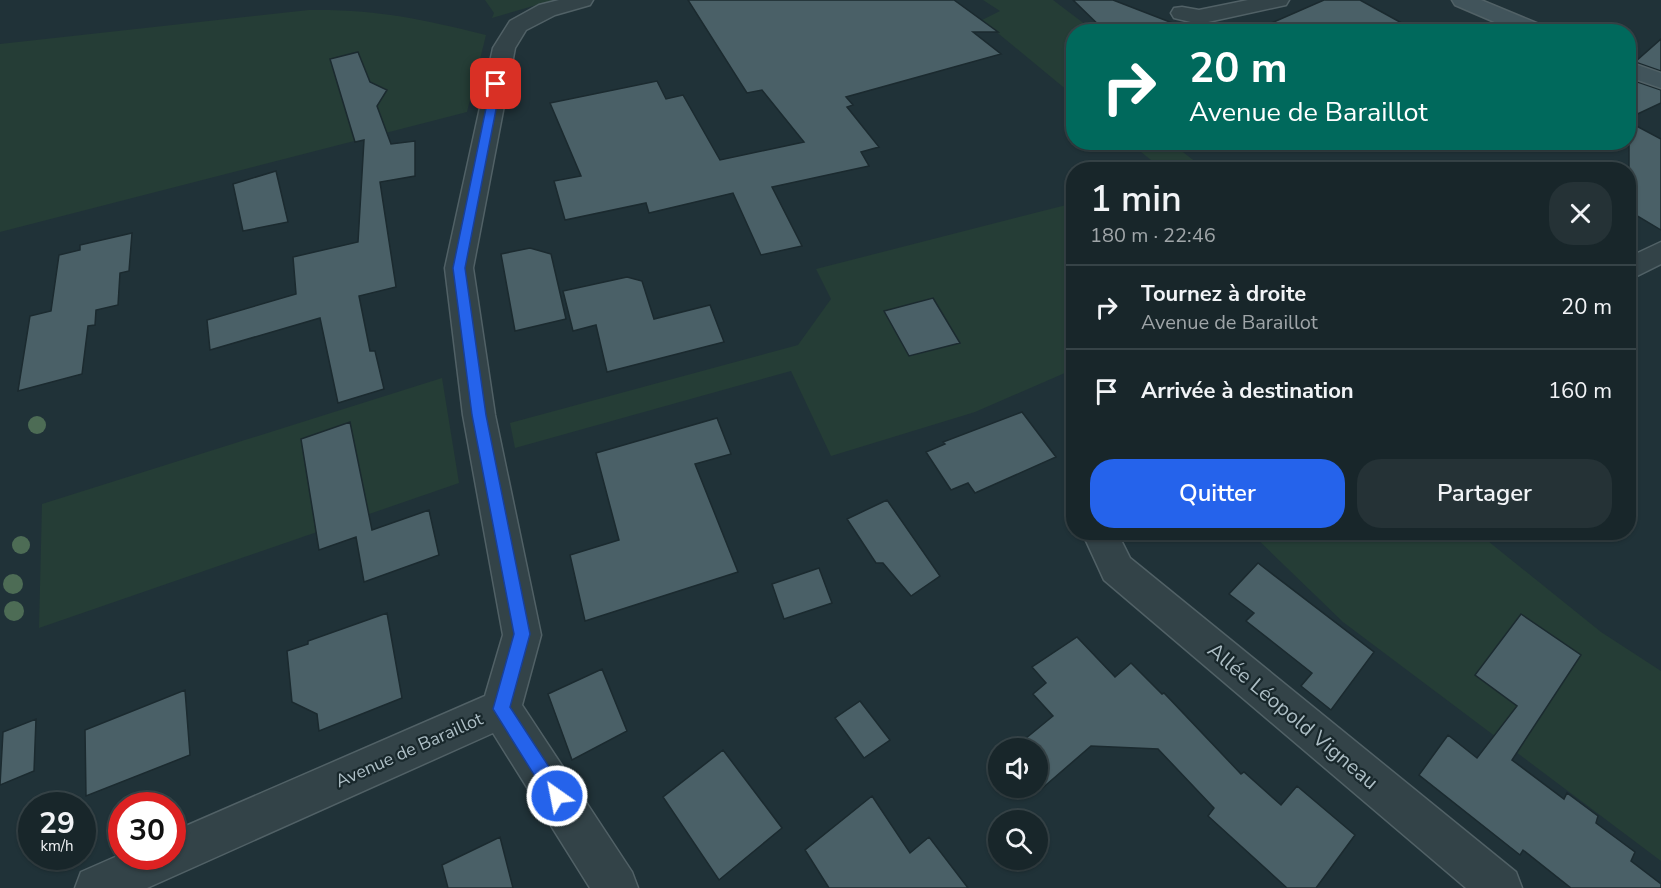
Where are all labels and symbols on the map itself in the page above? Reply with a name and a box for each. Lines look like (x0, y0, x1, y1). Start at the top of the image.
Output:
pin (470, 58, 521, 109)
street label: Allée Léopold Vigneau (1202, 636, 1384, 796)
street label: Avenue de Baraillot (331, 706, 487, 793)
position arrow (525, 764, 589, 828)
speed limit sign: 30 (108, 792, 186, 870)

